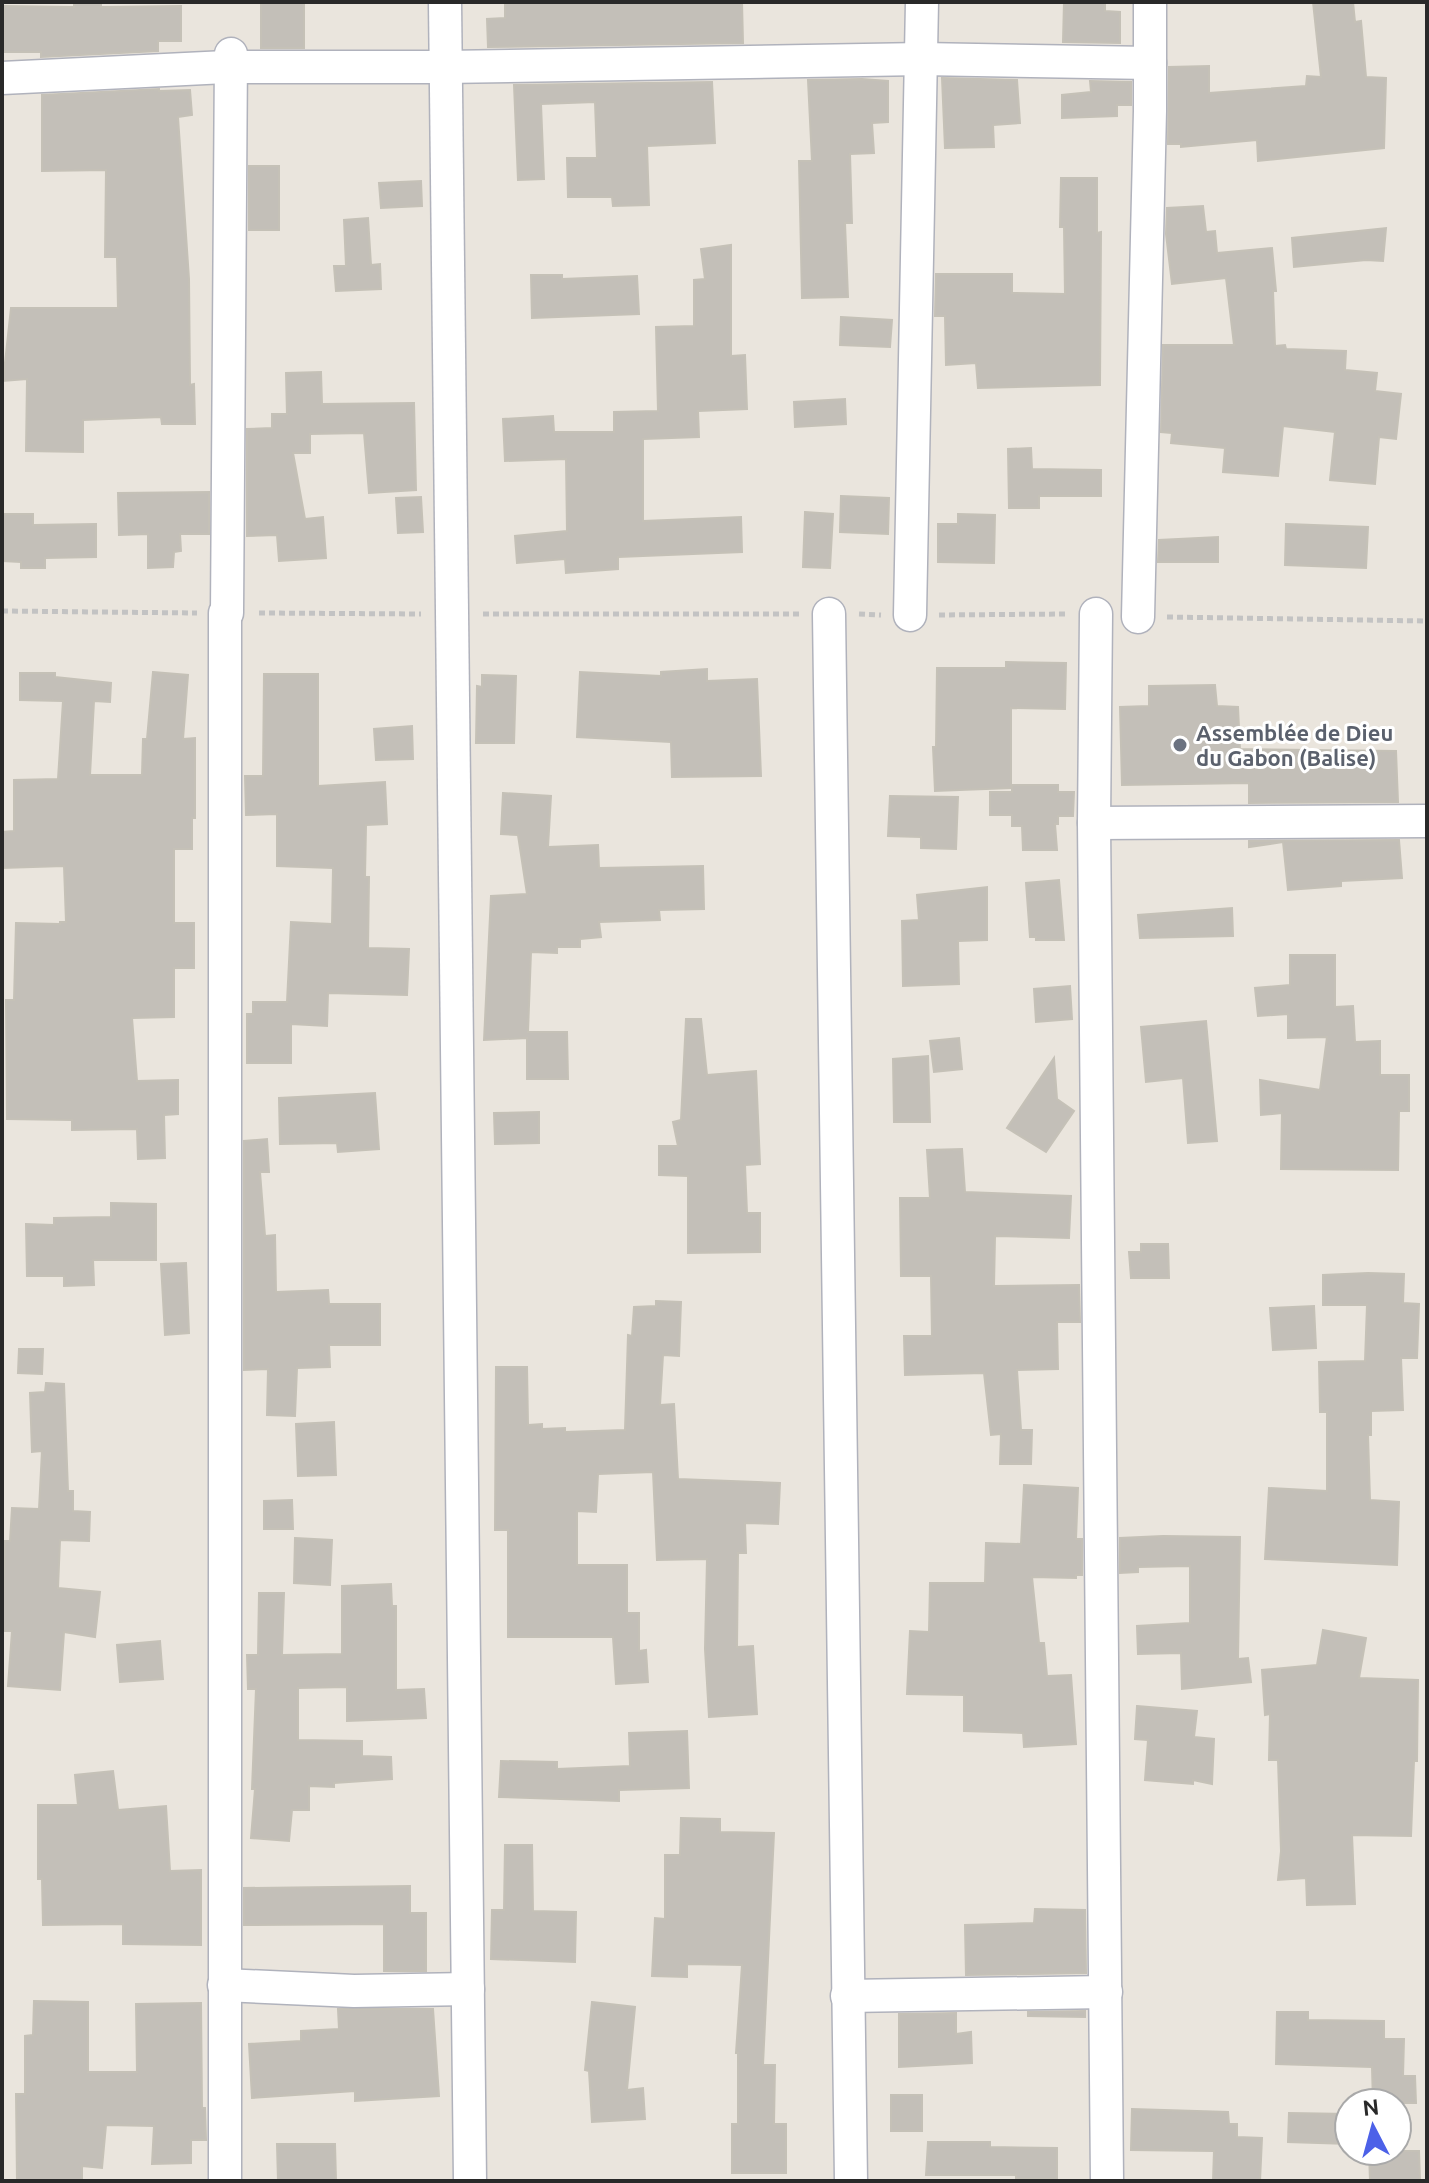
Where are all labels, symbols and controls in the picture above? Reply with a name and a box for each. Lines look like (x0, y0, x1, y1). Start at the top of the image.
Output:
place label: Assemblée de Dieu du Gabon (Balise) (1196, 720, 1393, 771)
marker: Assemblée de Dieu du Gabon (Balise) (1171, 736, 1189, 754)
north arrow (1333, 2087, 1413, 2167)
text: N (1361, 2093, 1380, 2120)

